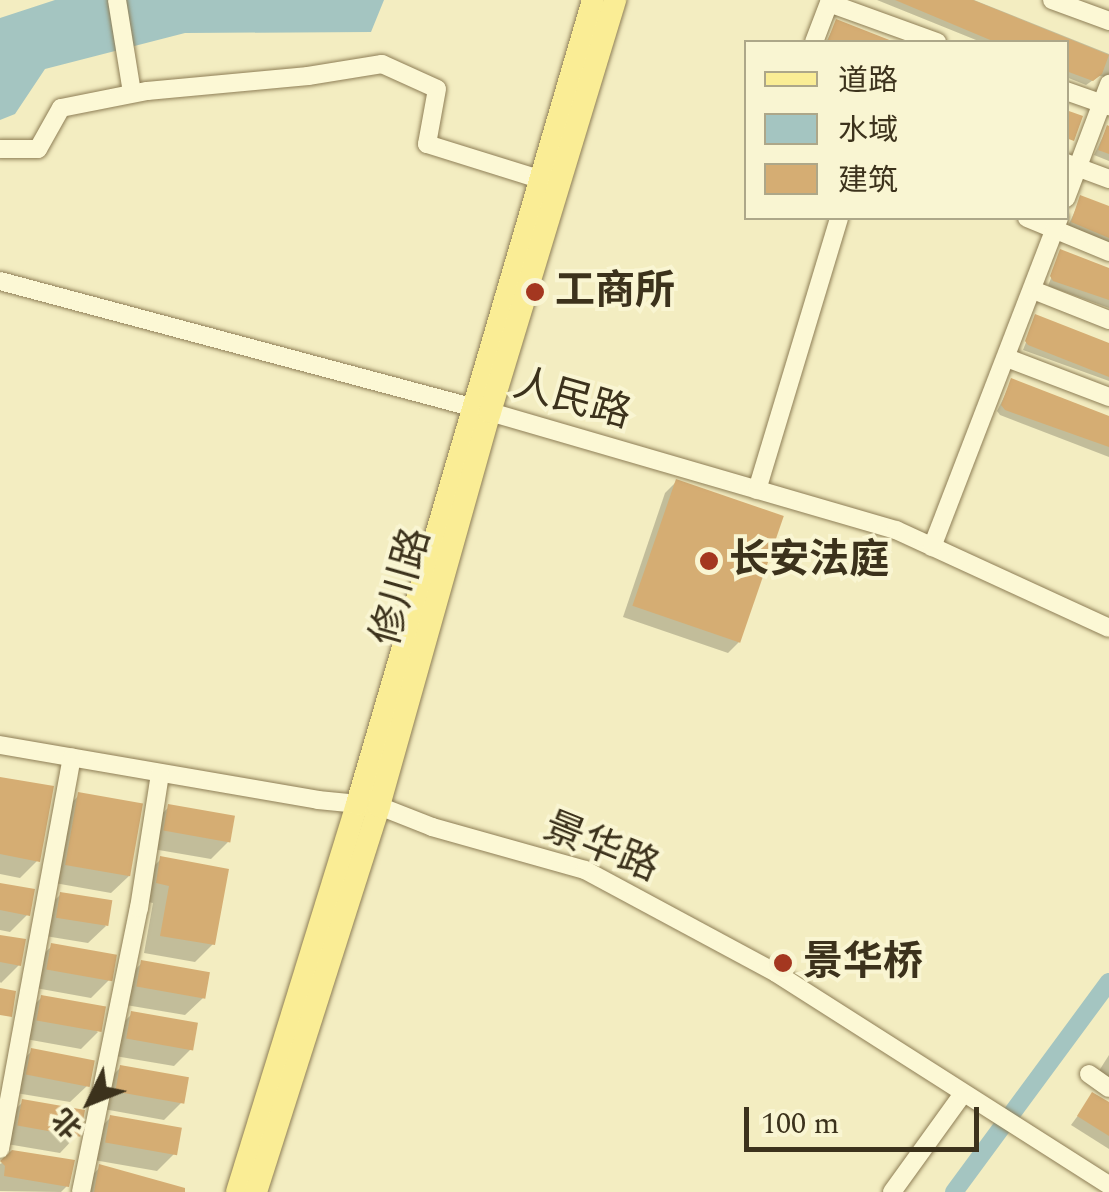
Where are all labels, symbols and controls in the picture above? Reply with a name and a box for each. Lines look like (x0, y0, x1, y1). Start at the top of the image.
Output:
legend (744, 40, 1069, 220)
text: 道路 (838, 58, 898, 104)
text: 水域 (838, 108, 898, 154)
text: 建筑 (838, 158, 898, 204)
place label: 工商所 (555, 268, 675, 316)
marker: 工商所 (524, 281, 546, 303)
street label: 人民路 (508, 360, 636, 440)
street label: 修川路 (362, 523, 442, 651)
place label: 长安法庭 (729, 537, 889, 585)
marker: 长安法庭 (698, 550, 720, 572)
street label: 景华路 (536, 803, 666, 893)
place label: 景华桥 (803, 939, 923, 987)
marker: 景华桥 (772, 952, 794, 974)
north arrow (40, 1052, 140, 1152)
scale bar (749, 1087, 984, 1149)
text: 北 (42, 1098, 93, 1148)
text: 100 m (761, 1101, 839, 1147)

